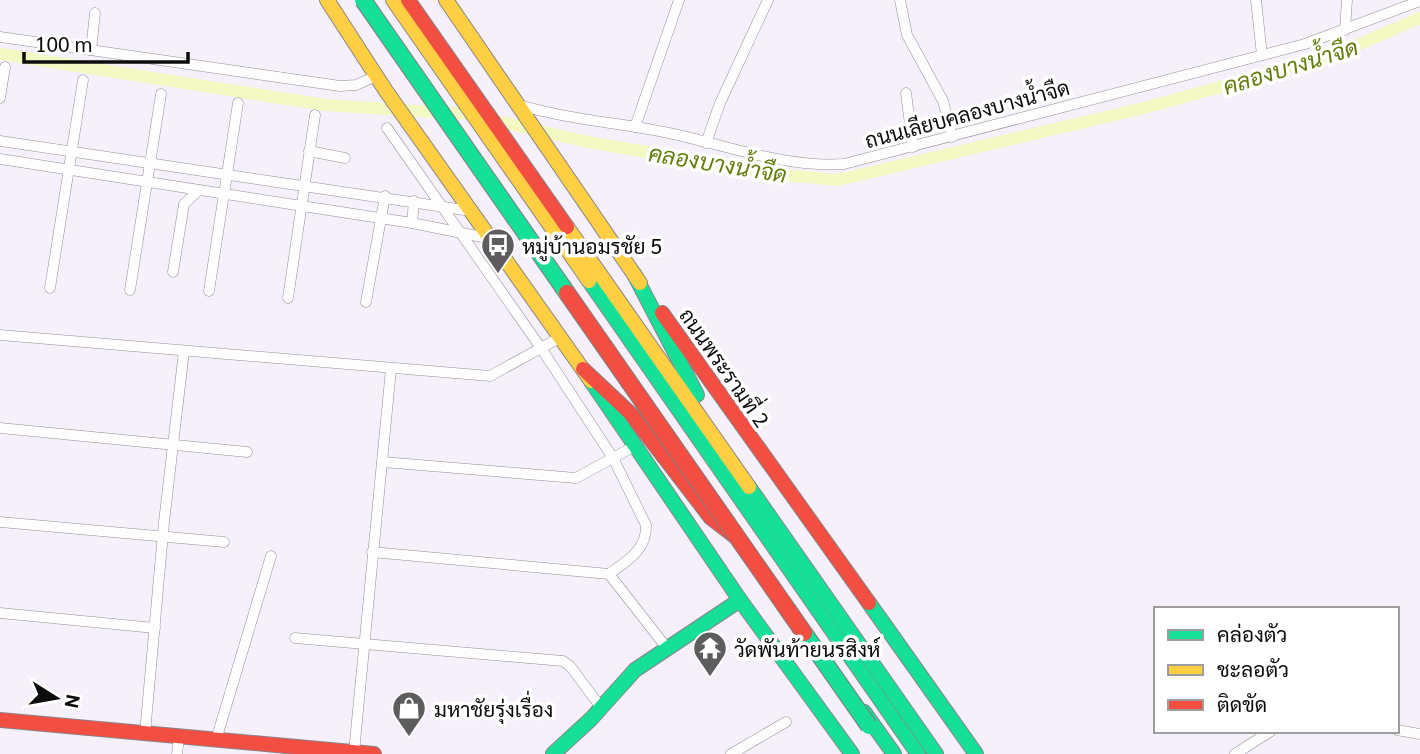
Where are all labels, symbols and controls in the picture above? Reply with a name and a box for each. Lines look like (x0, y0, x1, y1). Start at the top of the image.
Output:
scale bar (24, 21, 189, 65)
water label: คลองบางน้ำจืด (1218, 27, 1361, 100)
text: 100 m (35, 30, 92, 57)
street label: ถนนเลียบคลองบางน้ำจืด (861, 70, 1072, 153)
water label: คลองบางน้ำจืด (647, 133, 790, 188)
bus stop icon: หมู่บ้านอมรชัย 5 (479, 226, 517, 275)
place label: หมู่บ้านอมรชัย 5 (522, 232, 662, 262)
street label: ถนนพระรามที่ 2 (674, 299, 780, 432)
legend (1154, 607, 1399, 733)
text: คล่องตัว (1217, 620, 1287, 647)
temple icon: วัดพันท้ายนรสิงห์ (691, 629, 729, 678)
place label: วัดพันท้ายนรสิงห์ (734, 635, 880, 662)
text: ชะลอตัว (1217, 655, 1289, 682)
north arrow (21, 663, 91, 733)
shop icon: มหาชัยรุ่งเรื่อง (390, 689, 428, 738)
place label: มหาชัยรุ่งเรื่อง (434, 690, 553, 724)
text: ติดขัด (1217, 690, 1267, 717)
text: N (61, 693, 87, 710)

